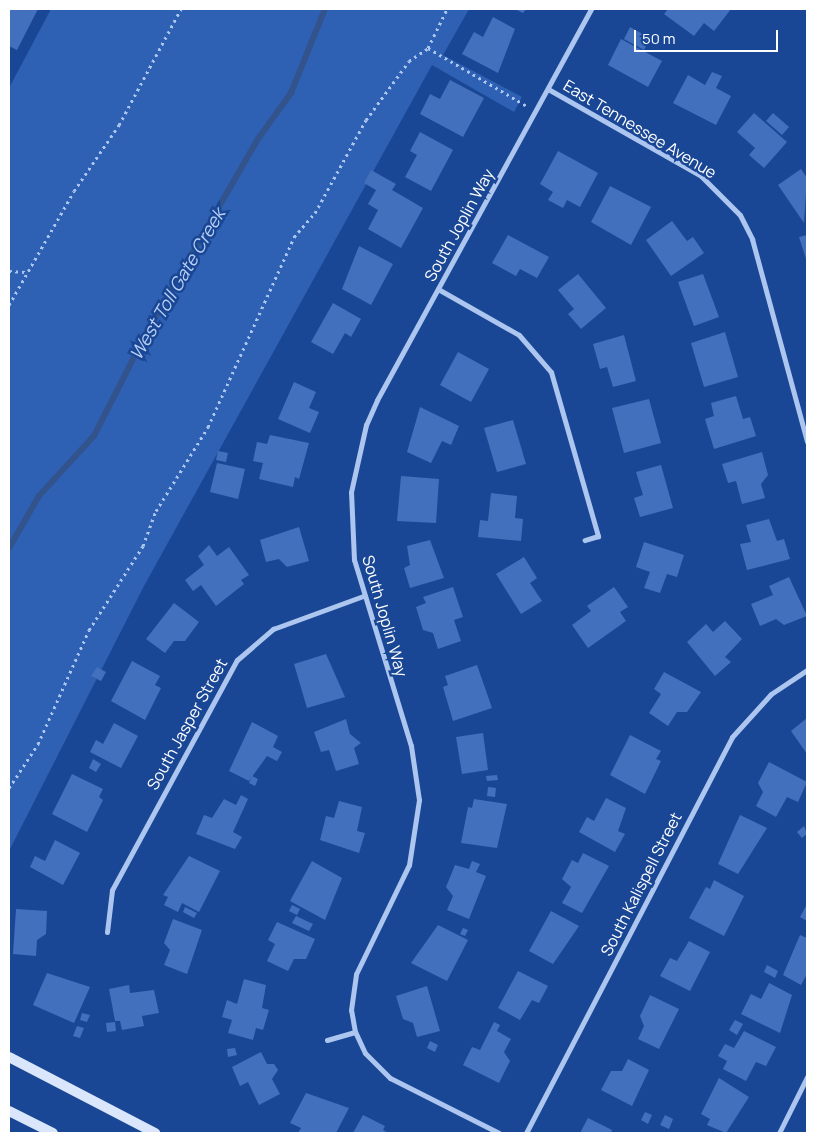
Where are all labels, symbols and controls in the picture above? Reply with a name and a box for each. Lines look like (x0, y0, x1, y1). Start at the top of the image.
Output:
scale bar (636, 20, 780, 52)
text: 50 m (642, 28, 676, 49)
street label: East Tennessee Avenue (560, 76, 720, 182)
street label: South Joplin Way (420, 165, 498, 285)
water label: West Toll Gate Creek (125, 204, 229, 364)
street label: South Joplin Way (358, 553, 412, 679)
street label: South Jasper Street (143, 655, 231, 793)
street label: South Kalispell Street (596, 809, 686, 959)

